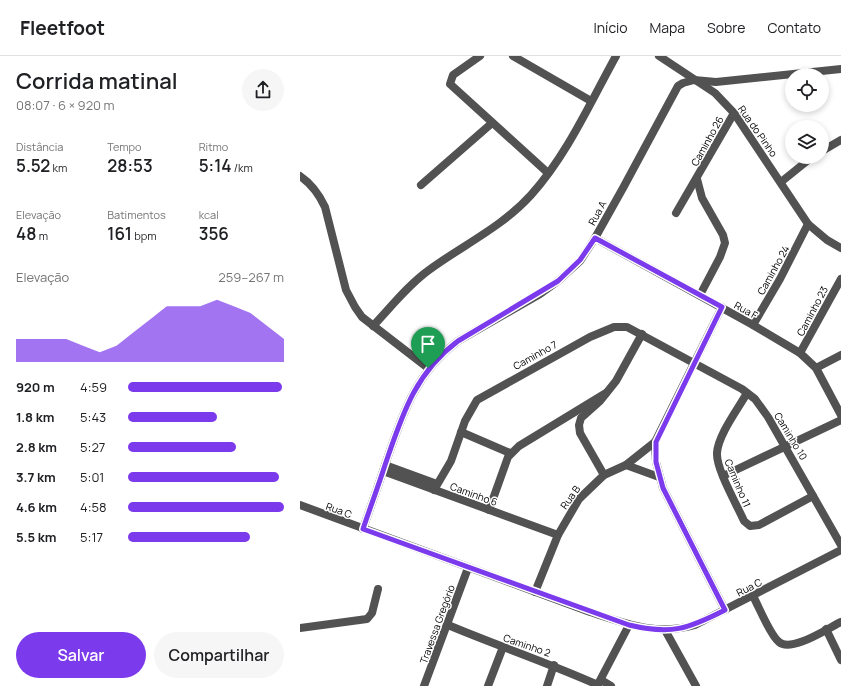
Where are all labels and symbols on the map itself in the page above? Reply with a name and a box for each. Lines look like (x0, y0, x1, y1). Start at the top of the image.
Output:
street label: Rua do Pinho (735, 102, 781, 160)
street label: Caminho 26 (687, 113, 727, 169)
street label: Rua A (585, 198, 610, 228)
street label: Caminho 24 (754, 243, 792, 297)
street label: Caminho 23 (793, 284, 831, 338)
street label: Rua F (732, 298, 760, 322)
pin (411, 327, 445, 368)
street label: Caminho 7 (510, 337, 560, 373)
street label: Caminho 10 (771, 410, 811, 462)
street label: Caminho 11 (722, 457, 754, 509)
street label: Caminho 6 (448, 479, 500, 509)
street label: Rua B (557, 482, 583, 512)
street label: Rua C (324, 499, 354, 521)
street label: Rua C (734, 575, 764, 599)
street label: Travessa Gregório (416, 582, 458, 665)
street label: Caminho 2 (502, 630, 553, 660)

